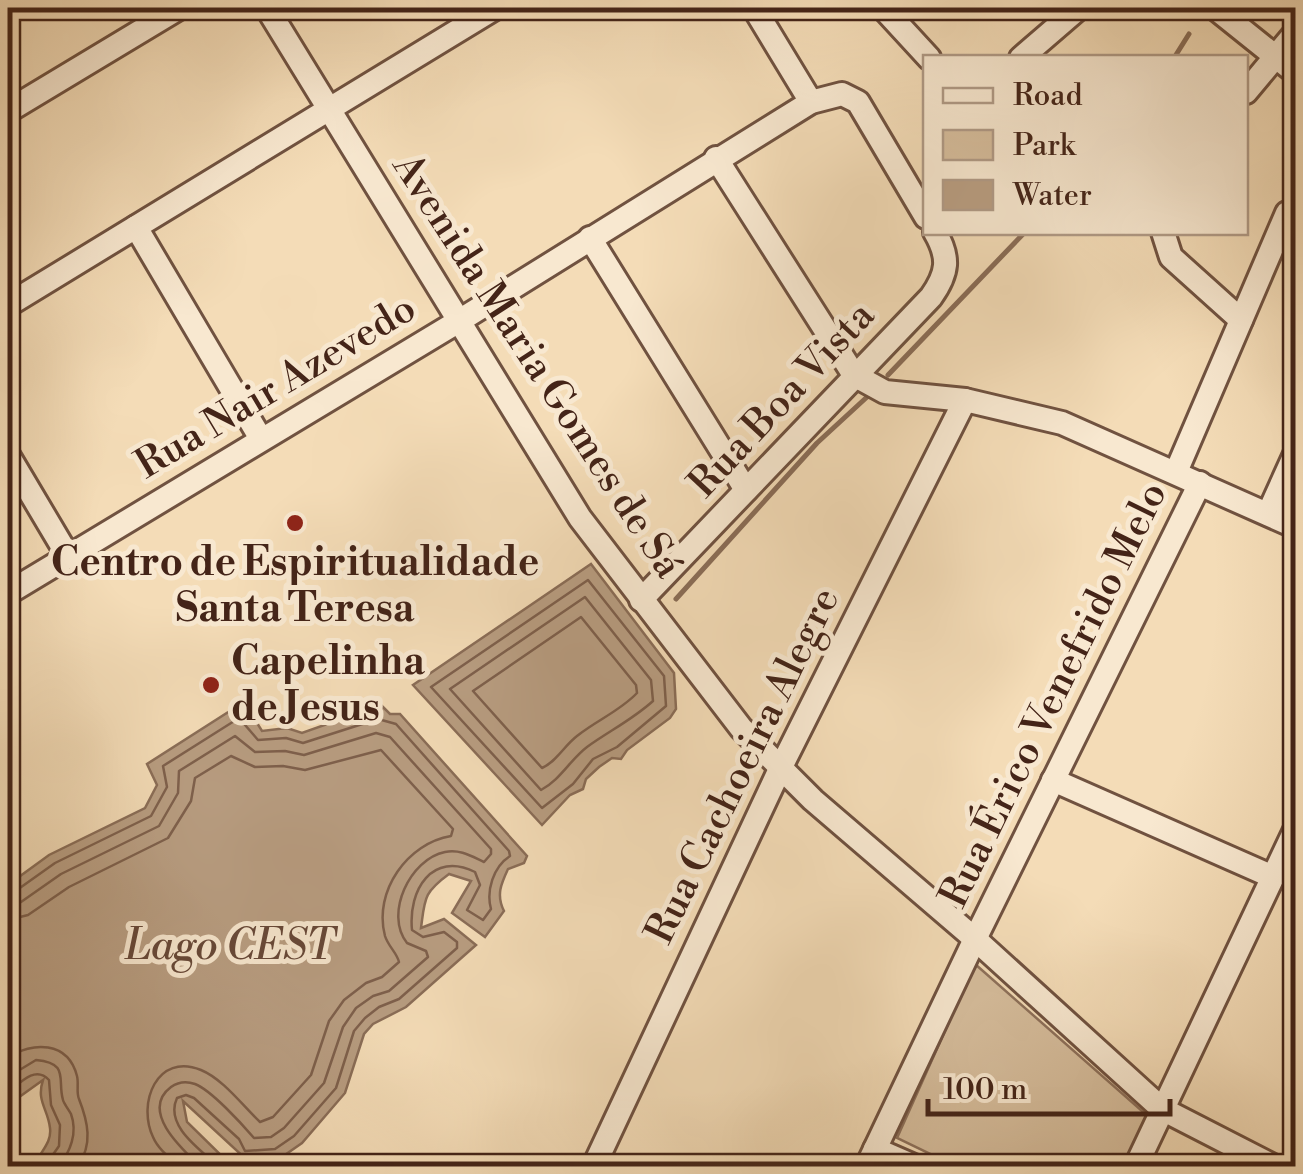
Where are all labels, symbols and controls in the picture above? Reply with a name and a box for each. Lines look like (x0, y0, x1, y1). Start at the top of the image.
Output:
legend (923, 55, 1248, 235)
text: Road (1013, 77, 1083, 115)
text: Park (1013, 127, 1077, 165)
street label: Avenida Maria Gomes de Sá (380, 144, 693, 588)
text: Water (1012, 177, 1092, 215)
street label: Rua Nair Azevedo (127, 284, 425, 490)
street label: Rua Boa Vista (678, 291, 886, 509)
street label: Rua Érico Venefrido Melo (926, 473, 1179, 916)
marker: Centro de Espiritualidade Santa Teresa (284, 512, 306, 534)
place label: Centro de Espiritualidade Santa Teresa (51, 538, 539, 634)
street label: Rua Cachoeira Alegre (635, 580, 852, 953)
place label: Capelinha de Jesus (231, 637, 425, 733)
marker: Capelinha de Jesus (200, 674, 222, 696)
water label: Lago CEST (124, 920, 339, 973)
scale bar (928, 1054, 1170, 1116)
text: 100 m (943, 1071, 1027, 1109)

